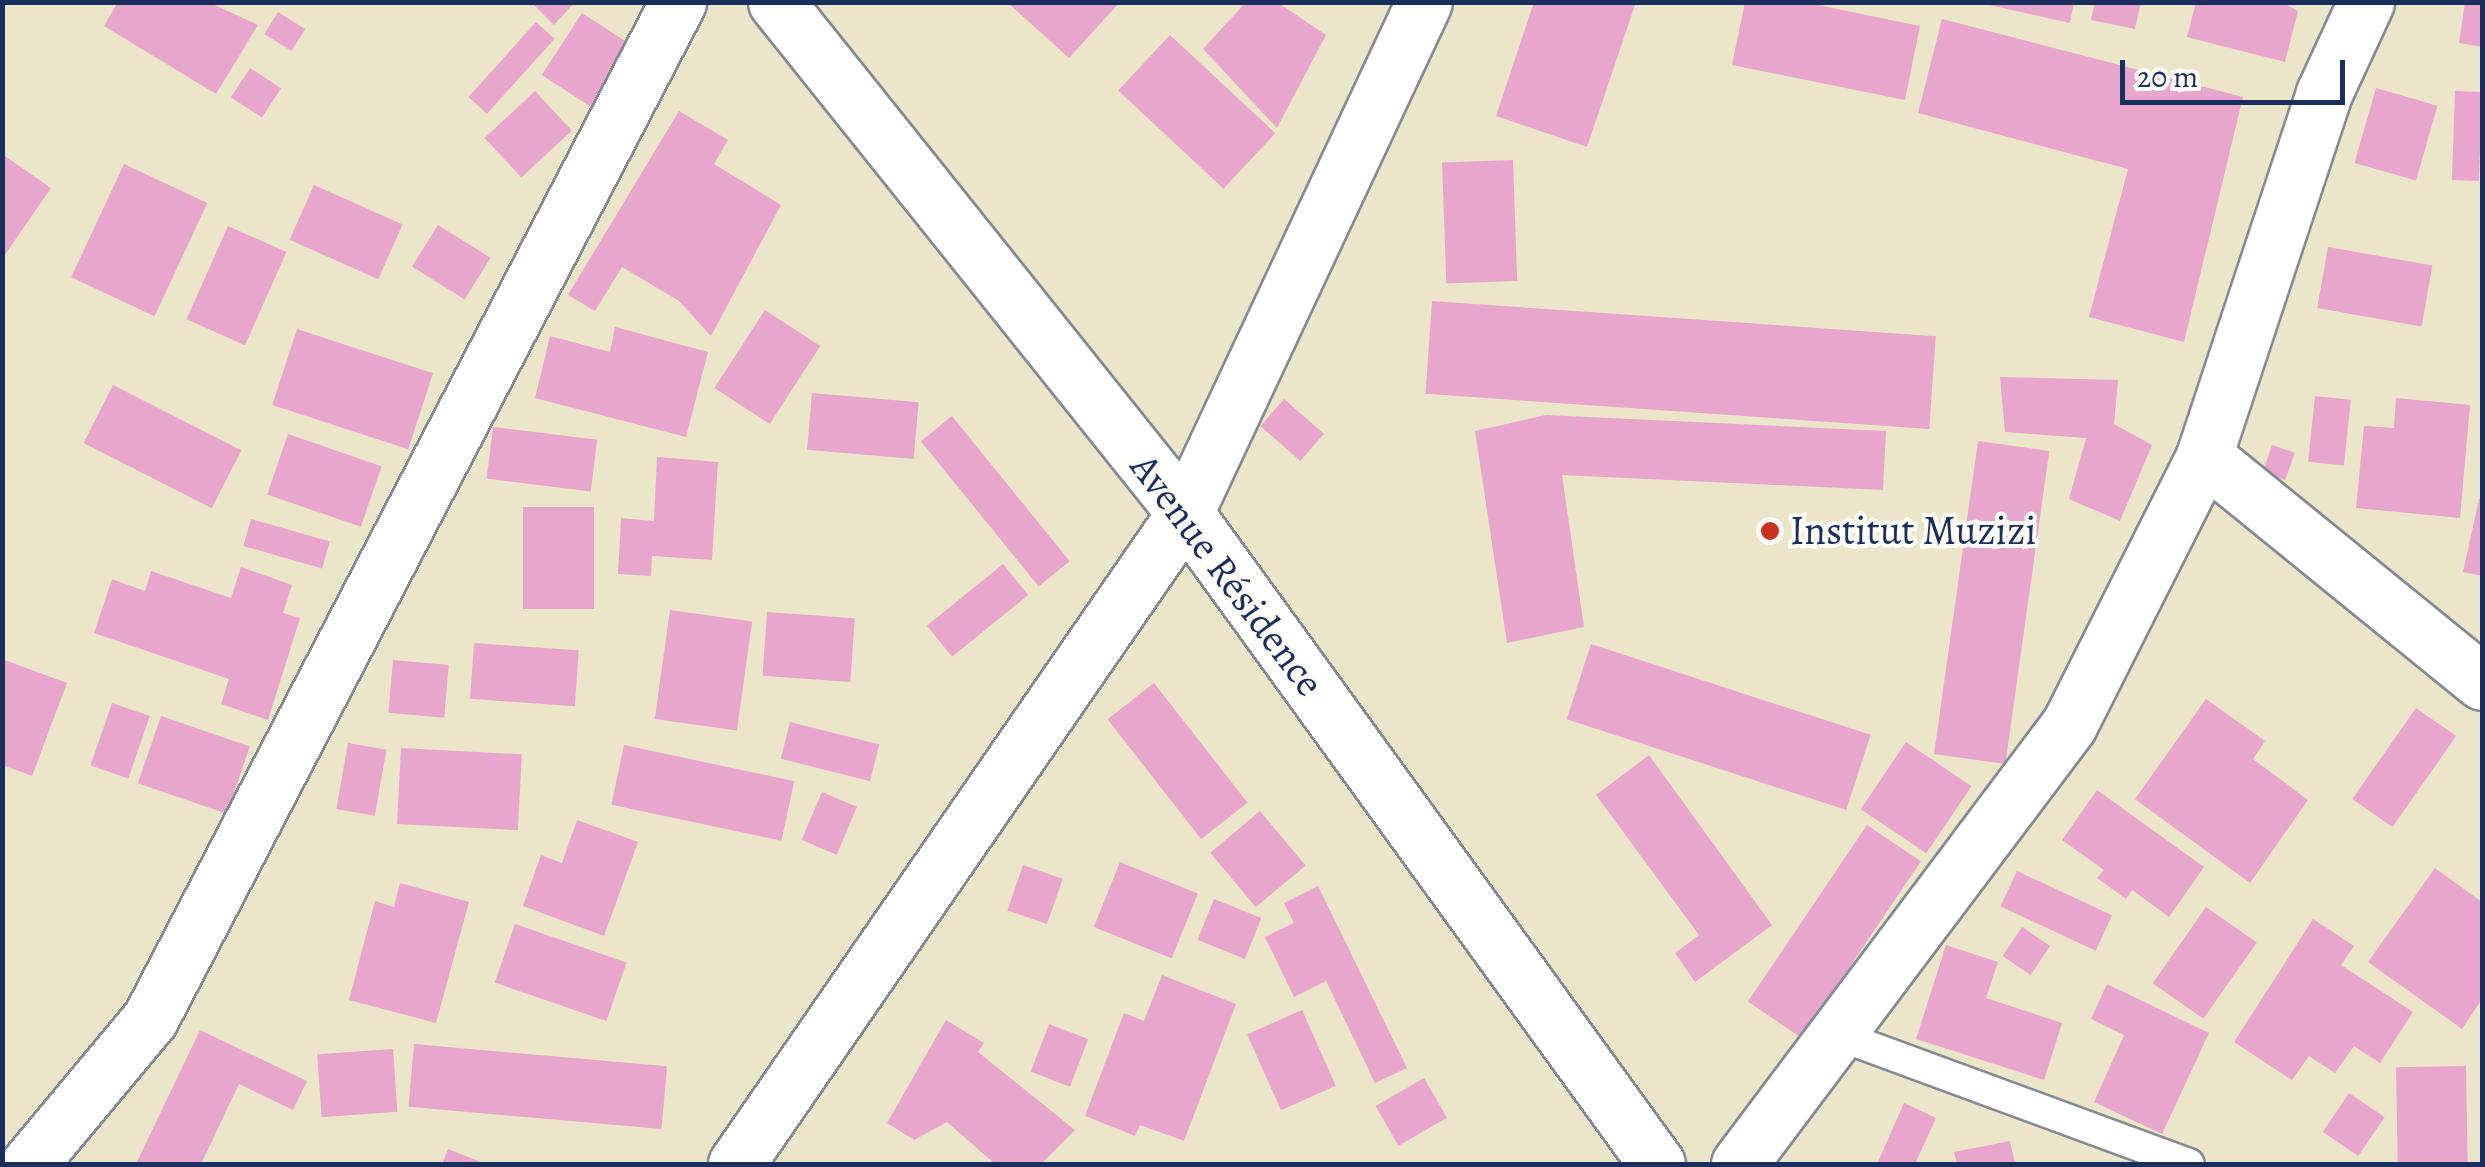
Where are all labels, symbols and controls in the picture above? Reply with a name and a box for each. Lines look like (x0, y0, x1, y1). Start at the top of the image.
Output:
scale bar (2125, 40, 2350, 102)
text: 20 m (2137, 57, 2198, 97)
street label: Avenue Résidence (1120, 444, 1334, 706)
place label: Institut Muzizi (1790, 507, 2037, 555)
marker: Institut Muzizi (1759, 520, 1781, 542)

